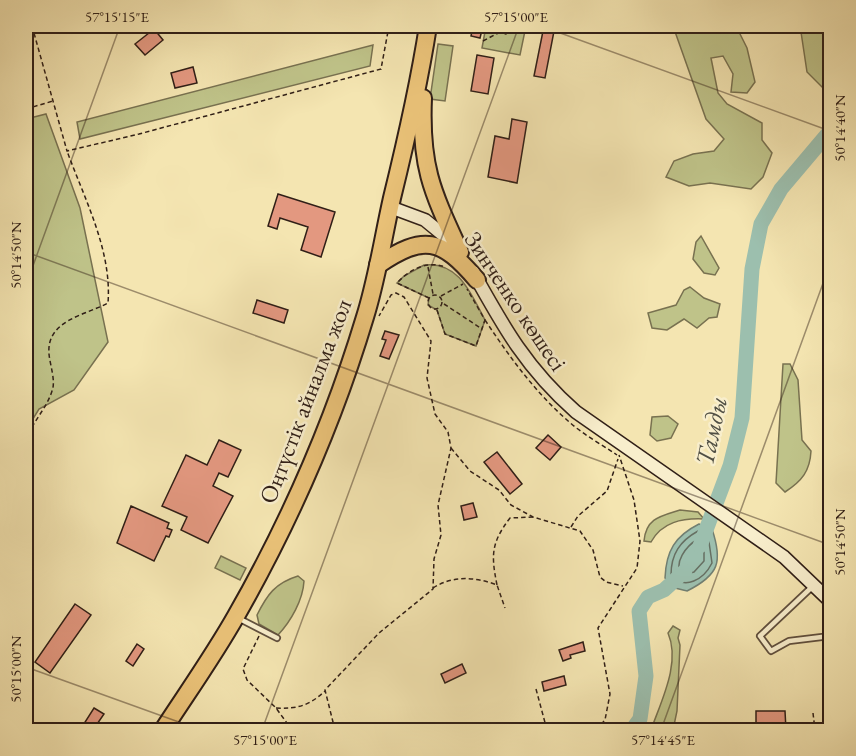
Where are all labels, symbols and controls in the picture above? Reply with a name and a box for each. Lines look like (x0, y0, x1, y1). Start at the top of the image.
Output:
text: 57°15'15"E (85, 7, 150, 26)
text: 57°15'00"E (484, 7, 549, 26)
text: 50°14'40"N (830, 94, 849, 162)
text: 50°14'50"N (6, 221, 25, 289)
street label: Зинченко көшесі (458, 225, 574, 377)
street label: Оңтүстік айналма жол (252, 294, 358, 508)
water label: Тамды (687, 393, 735, 469)
text: 50°14'50"N (830, 508, 849, 576)
text: 50°15'00"N (6, 635, 25, 703)
text: 57°15'00"E (233, 730, 298, 749)
text: 57°14'45"E (631, 730, 696, 749)

